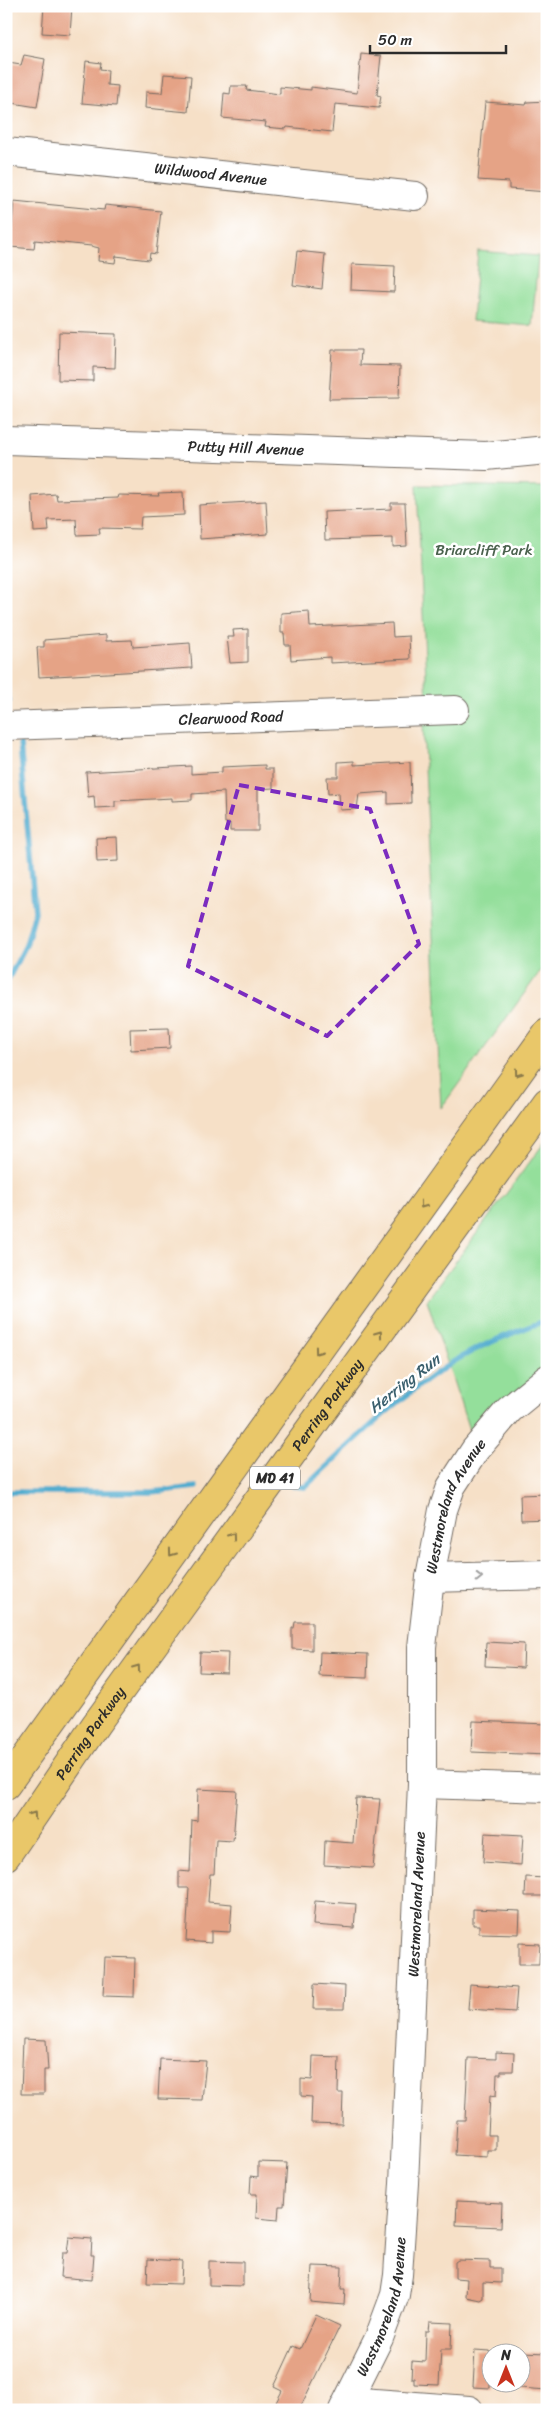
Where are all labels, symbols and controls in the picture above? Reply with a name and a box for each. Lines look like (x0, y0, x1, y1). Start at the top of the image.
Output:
scale bar (370, 22, 507, 54)
text: 50 m (378, 27, 413, 53)
street label: Wildwood Avenue (153, 155, 268, 193)
street label: Putty Hill Avenue (187, 433, 305, 463)
park label: Briarcliff Park (435, 537, 533, 563)
street label: Clearwood Road (178, 703, 285, 733)
one-way arrow (515, 1067, 524, 1077)
one-way arrow (420, 1199, 429, 1208)
one-way arrow (373, 1331, 381, 1340)
water label: Herring Run (362, 1344, 449, 1421)
one-way arrow (315, 1345, 324, 1354)
street label: Perring Parkway (285, 1353, 370, 1457)
street label: Westmoreland Avenue (418, 1432, 493, 1576)
road number: MD 41 (250, 1466, 300, 1490)
one-way arrow (226, 1532, 235, 1542)
one-way arrow (169, 1547, 178, 1557)
one-way arrow (475, 1572, 483, 1582)
one-way arrow (131, 1665, 139, 1674)
street label: Perring Parkway (48, 1681, 132, 1785)
one-way arrow (27, 1811, 36, 1821)
street label: Westmoreland Avenue (400, 1831, 433, 1977)
street label: Westmoreland Avenue (349, 2236, 413, 2381)
text: N (500, 2343, 511, 2368)
north arrow (480, 2344, 530, 2394)

